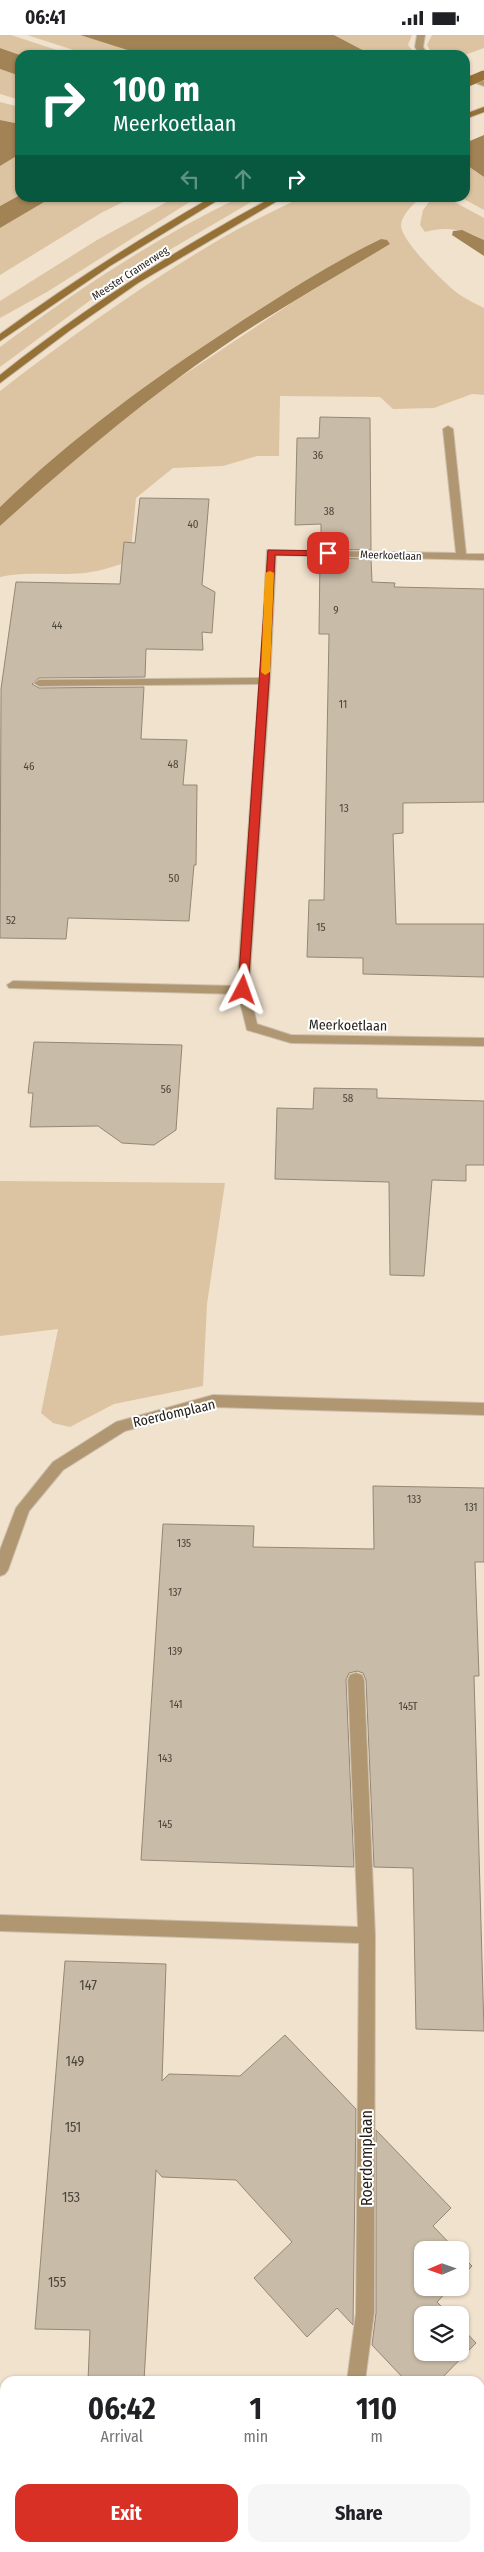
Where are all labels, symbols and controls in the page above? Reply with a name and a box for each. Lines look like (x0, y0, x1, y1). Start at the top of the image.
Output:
text: 06:41 (25, 6, 66, 29)
text: 100 m (113, 68, 200, 110)
icon: right (30, 70, 95, 135)
text: Meerkoetlaan (113, 110, 236, 137)
icon: left (176, 165, 204, 193)
icon: ahead (229, 165, 257, 193)
icon: right (282, 165, 310, 193)
street label: Meester Cramerweg (90, 243, 172, 303)
house number: 36 (313, 449, 324, 462)
house number: 38 (324, 505, 335, 518)
house number: 40 (187, 518, 199, 531)
pin (307, 532, 349, 574)
icon: arrive (314, 539, 342, 567)
street label: Meerkoetlaan (360, 548, 422, 563)
house number: 9 (333, 604, 339, 617)
house number: 44 (52, 619, 63, 632)
house number: 11 (339, 698, 347, 711)
house number: 48 (168, 758, 179, 771)
house number: 46 (24, 760, 35, 773)
house number: 13 (339, 802, 349, 815)
house number: 50 (169, 872, 180, 885)
house number: 52 (6, 914, 16, 927)
house number: 15 (316, 921, 326, 934)
position arrow (216, 963, 268, 1015)
street label: Meerkoetlaan (309, 1016, 387, 1035)
house number: 56 (161, 1083, 172, 1096)
house number: 58 (343, 1092, 354, 1105)
street label: Roerdomplaan (131, 1396, 217, 1431)
house number: 133 (407, 1493, 421, 1506)
house number: 131 (464, 1501, 478, 1514)
house number: 135 (177, 1537, 191, 1550)
house number: 137 (168, 1586, 182, 1599)
house number: 139 (168, 1645, 182, 1658)
house number: 141 (169, 1698, 183, 1711)
house number: 145T (398, 1700, 419, 1713)
house number: 143 (158, 1752, 172, 1765)
house number: 145 (158, 1818, 172, 1831)
house number: 147 (79, 1977, 97, 1994)
house number: 149 (66, 2053, 85, 2070)
street label: Roerdomplaan (357, 2110, 376, 2206)
house number: 151 (65, 2119, 81, 2136)
house number: 153 (62, 2189, 80, 2206)
north arrow (414, 2241, 469, 2296)
map controls (414, 2241, 469, 2361)
house number: 155 (48, 2274, 66, 2291)
button: layers (414, 2306, 469, 2361)
text: 06:42 (88, 2391, 156, 2427)
text: 1 (249, 2391, 262, 2427)
text: 110 (356, 2391, 397, 2427)
text: Arrival (100, 2427, 143, 2446)
text: min (243, 2427, 268, 2446)
text: m (370, 2427, 383, 2446)
button: Exit (15, 2484, 238, 2542)
button: Share (248, 2484, 470, 2542)

